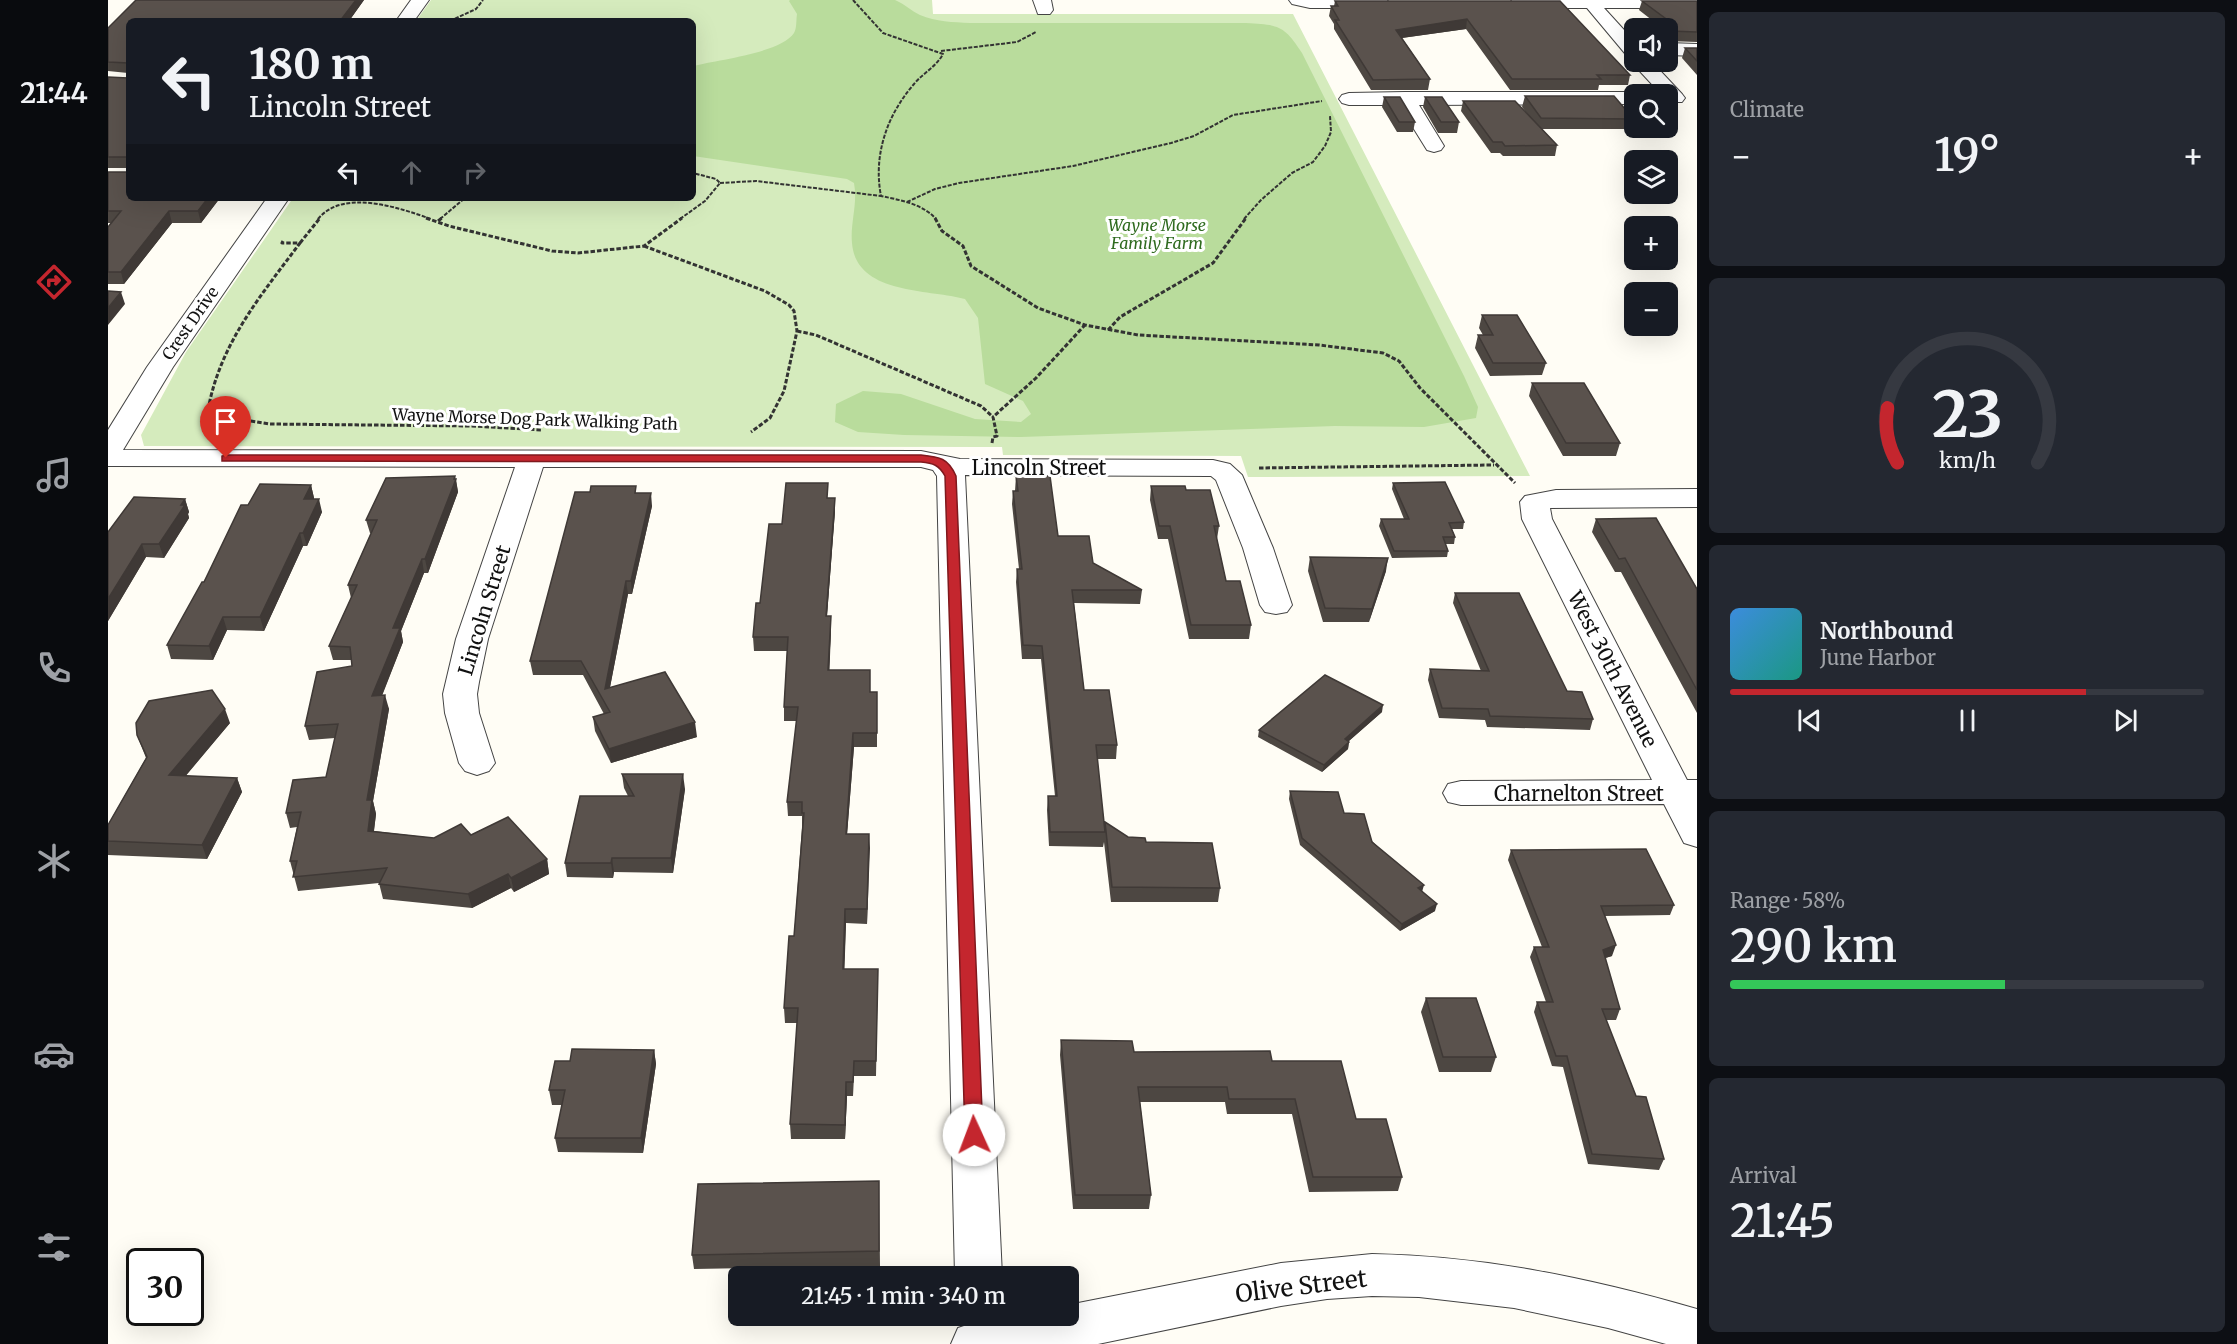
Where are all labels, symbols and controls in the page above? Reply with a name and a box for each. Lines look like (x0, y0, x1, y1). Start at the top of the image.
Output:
map controls (1624, 18, 1678, 336)
button: sound (1624, 18, 1678, 72)
text: 180 m (249, 38, 373, 90)
icon: left (150, 42, 228, 120)
text: 21:44 (20, 76, 88, 110)
button: search (1624, 84, 1678, 138)
text: Lincoln Street (249, 90, 431, 124)
text: Climate (1730, 97, 1804, 122)
text: 19° (1934, 127, 2000, 183)
text: − (1730, 136, 1752, 177)
text: + (2182, 136, 2204, 177)
button: layers (1624, 150, 1678, 204)
icon: left (332, 156, 365, 189)
icon: ahead (395, 156, 428, 189)
icon: right (458, 156, 491, 189)
park label: Wayne Morse Family Farm (1108, 215, 1206, 253)
button: + (1624, 216, 1678, 270)
icon: directions (33, 261, 75, 303)
street label: Crest Drive (157, 282, 223, 364)
button: − (1624, 282, 1678, 336)
text: 23 (1932, 376, 2002, 454)
pin (200, 396, 251, 458)
street label: Wayne Morse Dog Park Walking Path (391, 404, 679, 434)
icon: arrive (209, 405, 242, 438)
text: km/h (1939, 447, 1995, 474)
icon: music (33, 454, 75, 496)
street label: Lincoln Street (972, 455, 1107, 480)
street label: Lincoln Street (452, 542, 516, 678)
street label: West 30th Avenue (1562, 586, 1663, 751)
text: Northbound (1820, 617, 1953, 645)
text: June Harbor (1820, 645, 1936, 670)
icon: phone (33, 647, 75, 689)
icon: previous (1793, 704, 1826, 737)
icon: pause (1951, 704, 1984, 737)
icon: next (2109, 704, 2142, 737)
street label: Charnelton Street (1494, 781, 1664, 806)
icon: climate (33, 840, 75, 882)
text: Range · 58% (1730, 888, 1845, 913)
text: 290 km (1730, 918, 1897, 974)
icon: car (33, 1033, 75, 1075)
position arrow (942, 1103, 1006, 1167)
text: Arrival (1730, 1163, 1797, 1188)
text: 21:45 (1730, 1193, 1835, 1249)
icon: filters (33, 1226, 75, 1268)
speed limit sign: 30 (126, 1248, 204, 1326)
street label: Olive Street (1233, 1262, 1369, 1309)
text: 21:45 · 1 min · 340 m (801, 1282, 1006, 1310)

